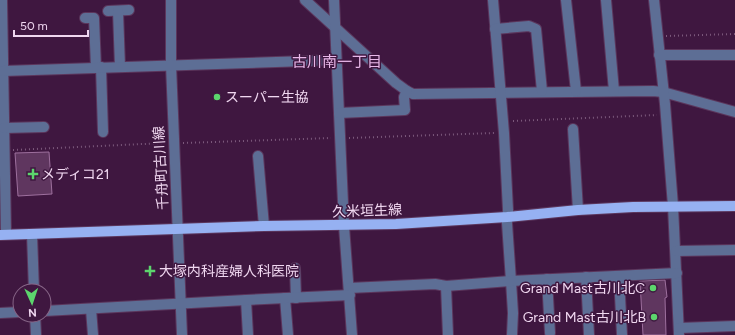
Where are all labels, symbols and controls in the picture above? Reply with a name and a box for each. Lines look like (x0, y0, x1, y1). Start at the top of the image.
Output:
scale bar (14, 12, 88, 38)
text: 50 m (20, 19, 48, 33)
district label: 古川南一丁目 (292, 53, 382, 71)
place label: スーパー生協 (225, 89, 309, 106)
marker: スーパー生協 (212, 92, 222, 102)
street label: 千舟町古川線 (150, 126, 172, 210)
place label: メディコ21 (41, 166, 110, 183)
marker: メディコ21 (28, 169, 38, 179)
street label: 久米垣生線 (332, 201, 402, 221)
place label: 大塚内科産婦人科医院 (159, 263, 299, 280)
marker: 大塚内科産婦人科医院 (144, 265, 156, 277)
place label: Grand Mast古川北C (520, 280, 645, 297)
north arrow (12, 283, 52, 323)
marker: Grand Mast古川北C (648, 283, 658, 293)
text: N (28, 306, 37, 319)
place label: Grand Mast古川北B (523, 309, 646, 326)
marker: Grand Mast古川北B (649, 312, 659, 322)

